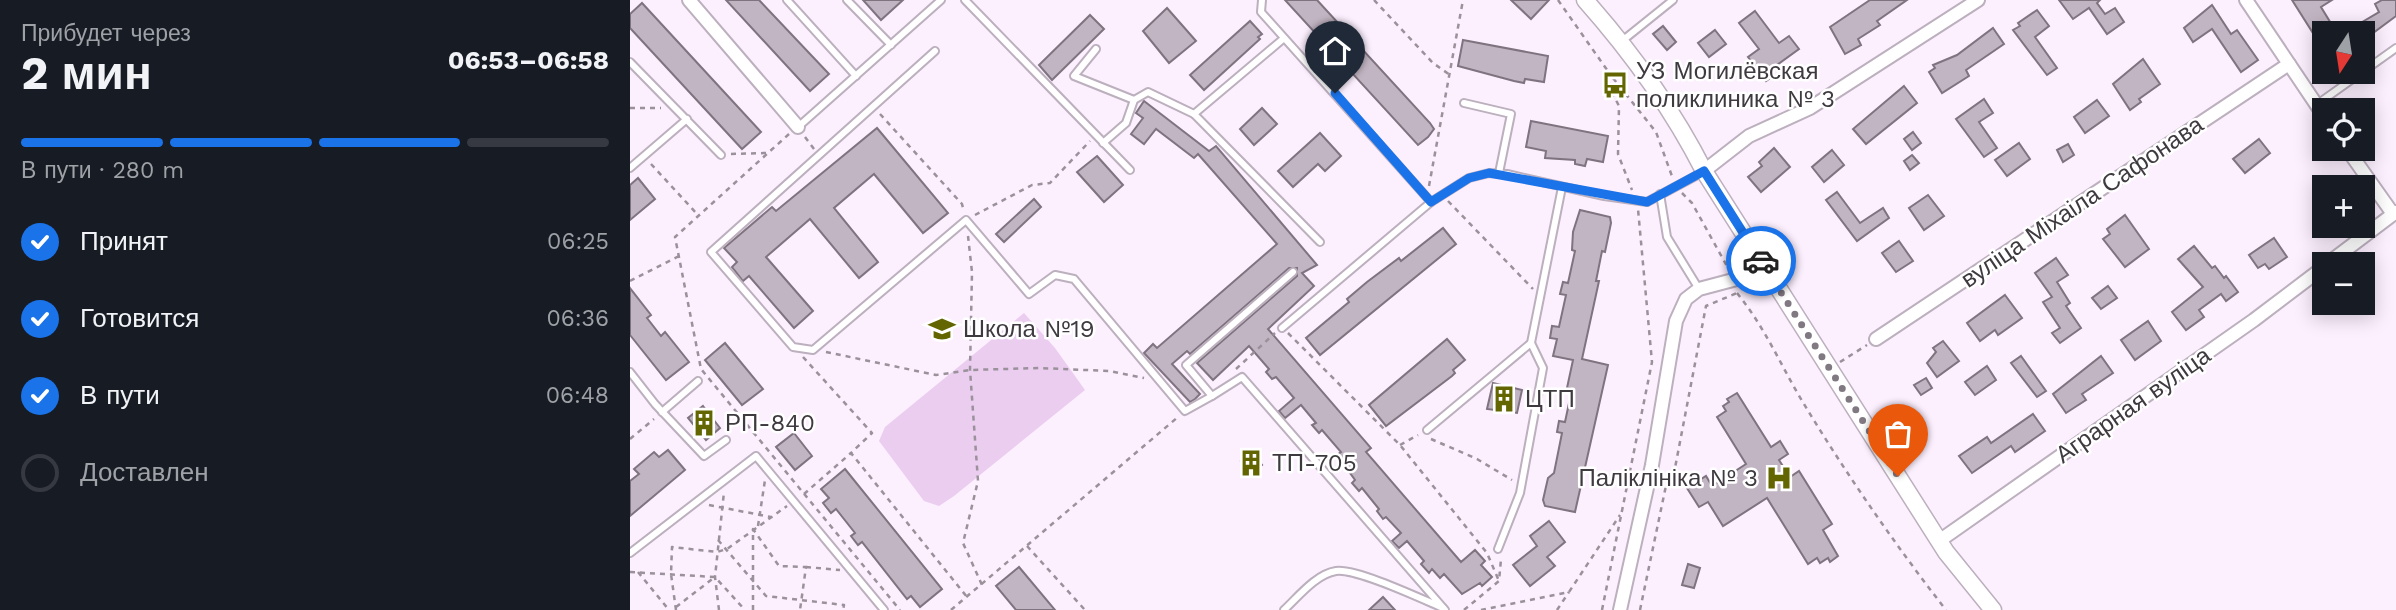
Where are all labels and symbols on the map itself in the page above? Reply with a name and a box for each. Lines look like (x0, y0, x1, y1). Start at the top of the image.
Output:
pin (1305, 21, 1365, 93)
north arrow (2312, 21, 2375, 84)
place label: УЗ Могилёвская поликлиника № 3 (1636, 57, 1835, 113)
bus stop icon: УЗ Могилёвская поликлиника № 3 (1600, 70, 1630, 100)
street label: вуліца Міхаіла Сафонава (1956, 110, 2209, 294)
courier (1726, 226, 1796, 296)
school or university icon: Школа №19 (927, 314, 957, 344)
place label: Школа №19 (963, 315, 1095, 343)
street label: Аграрная вуліца (2050, 341, 2216, 469)
building icon: ЦТП (1489, 384, 1519, 414)
place label: ЦТП (1525, 385, 1575, 413)
pin (1868, 404, 1928, 476)
building icon: РП-840 (689, 408, 719, 438)
place label: РП-840 (725, 409, 815, 437)
building icon: ТП-705 (1236, 448, 1266, 478)
place label: ТП-705 (1272, 449, 1357, 477)
hospital icon: Паліклініка № 3 (1764, 463, 1794, 493)
place label: Паліклініка № 3 (1578, 464, 1758, 492)

